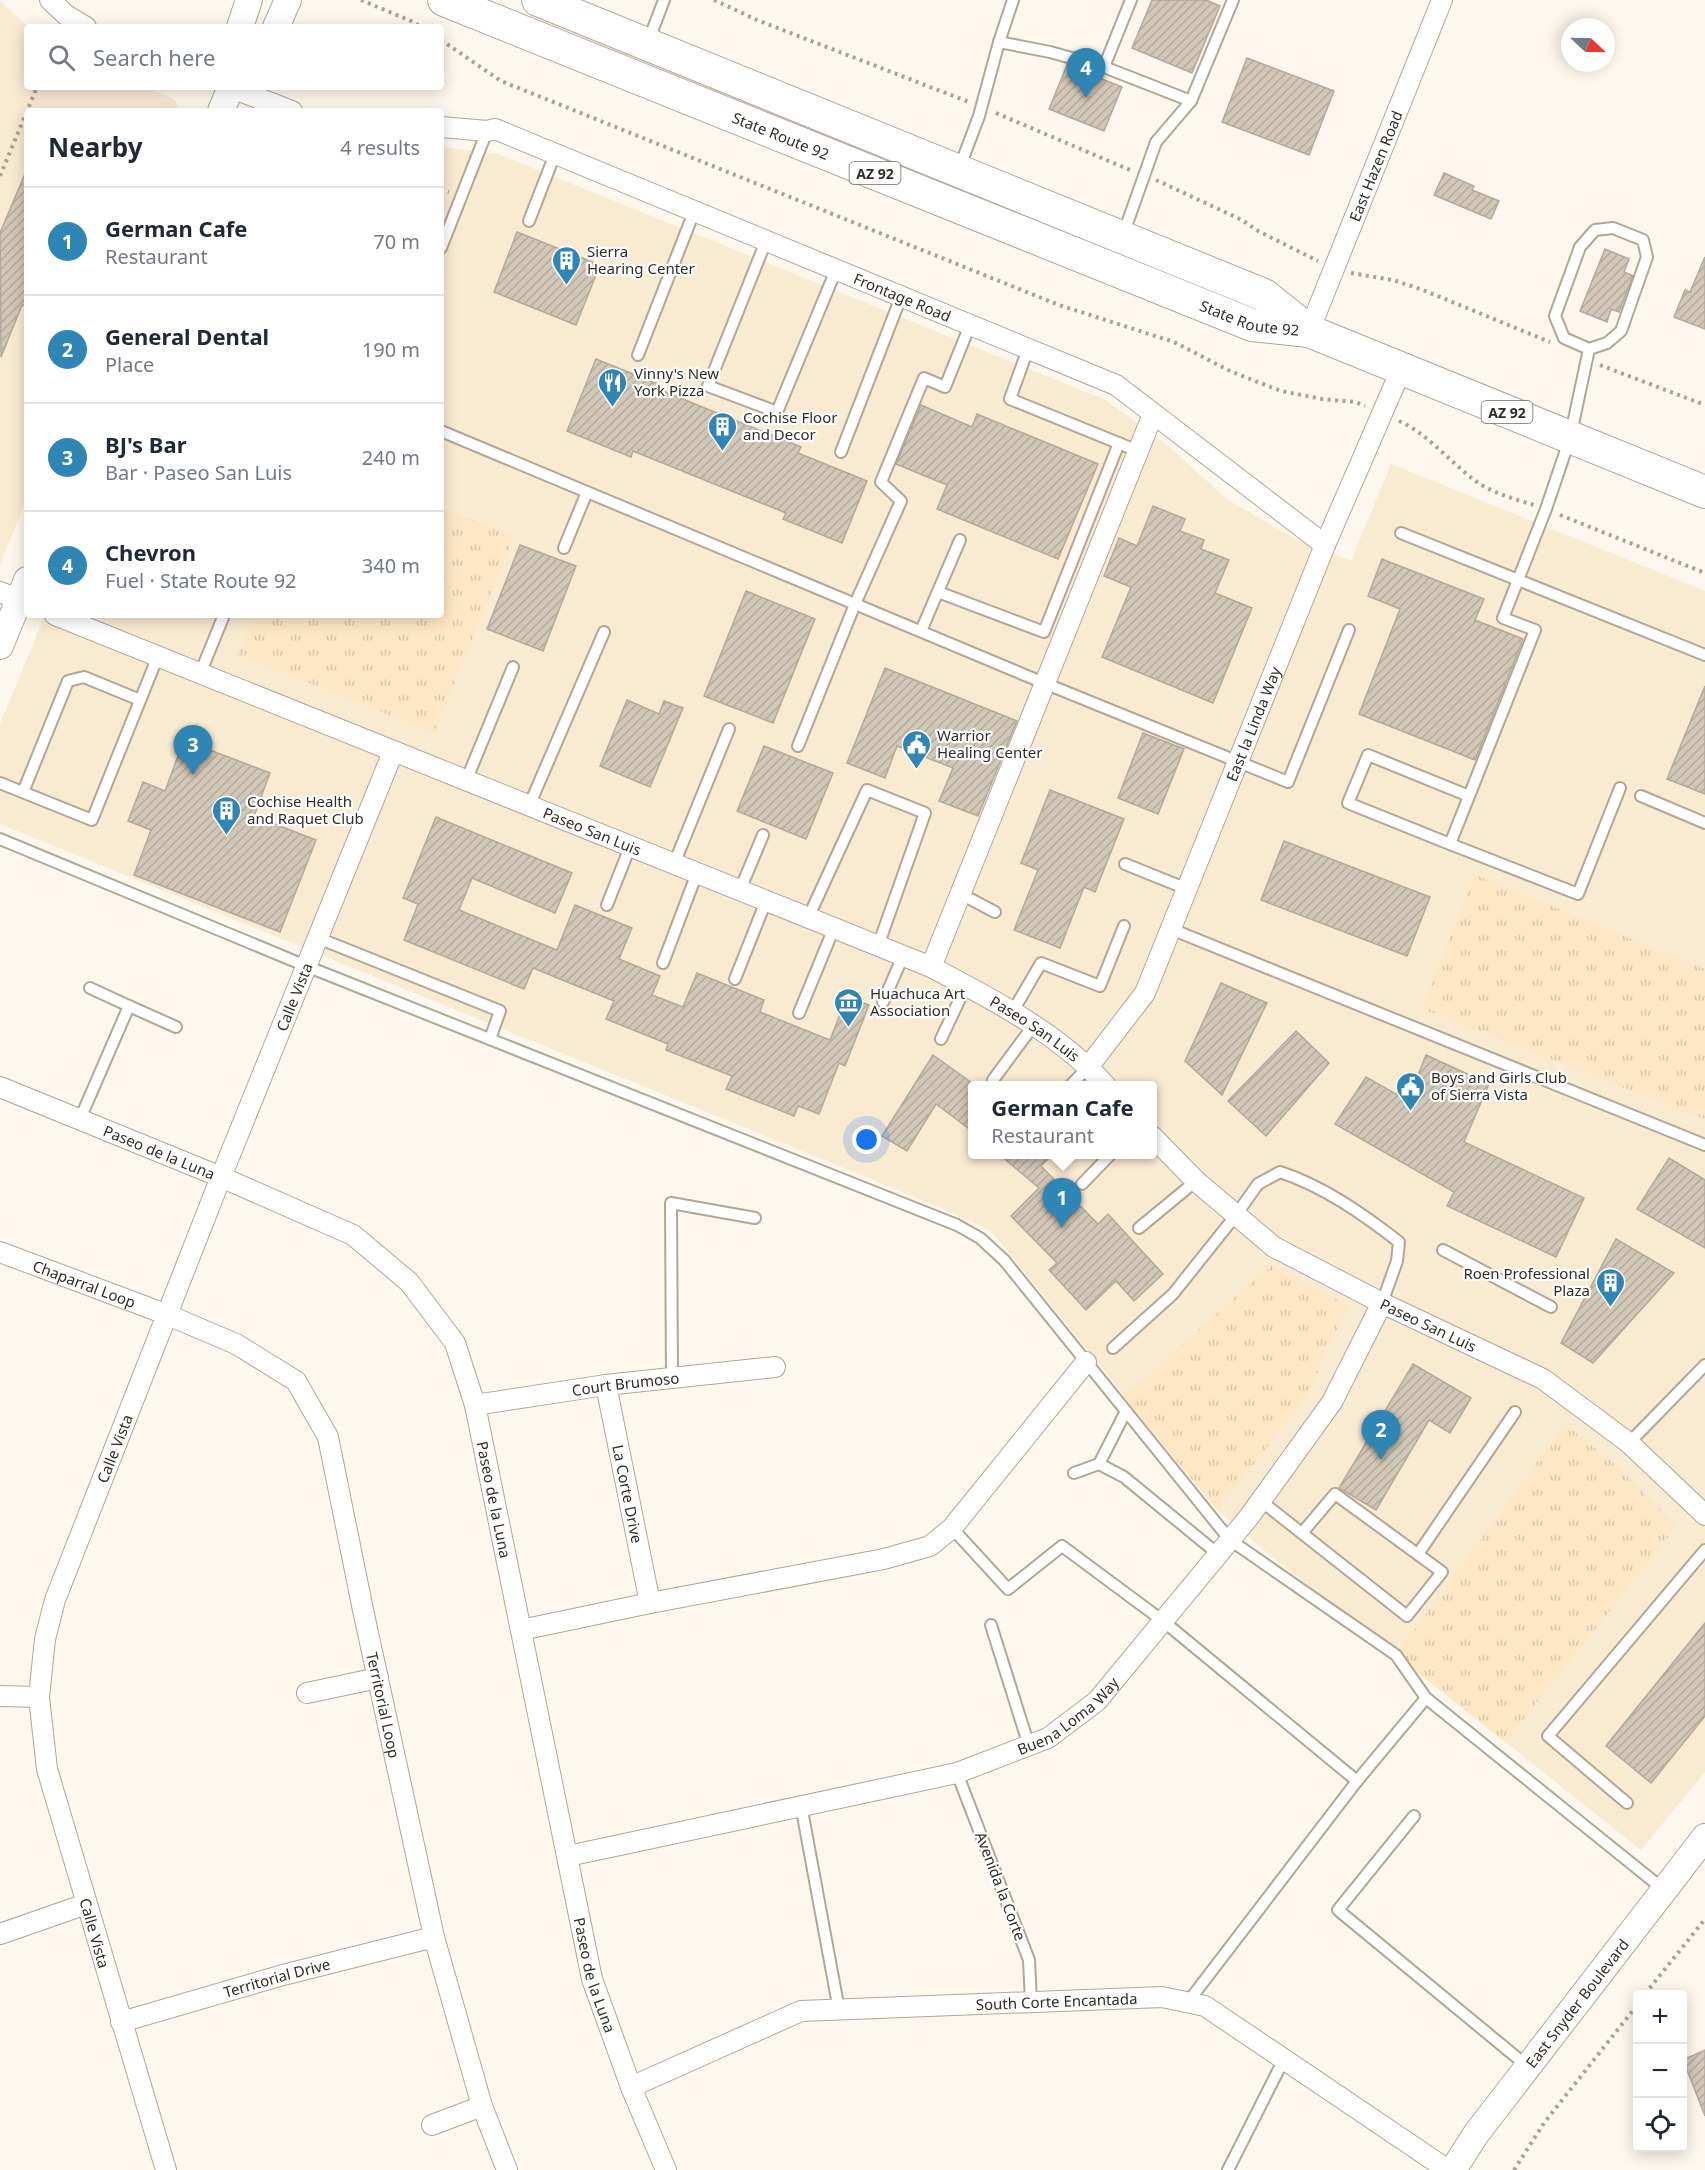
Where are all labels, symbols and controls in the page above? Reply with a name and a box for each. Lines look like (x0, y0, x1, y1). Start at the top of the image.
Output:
north arrow (1561, 18, 1615, 72)
search box (24, 24, 444, 90)
icon: search (45, 41, 78, 74)
text: Search here (93, 42, 215, 72)
pin: 4 (1066, 48, 1106, 98)
street label: State Route 92 (729, 107, 832, 164)
street label: East Hazen Road (1344, 108, 1407, 224)
text: Nearby (48, 129, 143, 165)
text: 4 results (340, 134, 420, 161)
road number: AZ 92 (850, 162, 900, 184)
text: German Cafe (105, 213, 248, 243)
text: 1 (62, 228, 73, 255)
text: 70 m (373, 228, 420, 255)
place label: Sierra Hearing Center (587, 241, 695, 278)
text: Restaurant (105, 243, 208, 270)
building icon: Sierra Hearing Center (550, 244, 582, 286)
street label: Frontage Road (851, 268, 954, 326)
street label: State Route 92 (1197, 295, 1300, 340)
text: General Dental (105, 321, 269, 351)
text: 2 (62, 336, 73, 363)
text: 190 m (362, 336, 420, 363)
text: Place (105, 351, 154, 378)
place label: Vinny's New York Pizza (634, 363, 719, 400)
restaurant icon: Vinny's New York Pizza (597, 366, 629, 408)
road number: AZ 92 (1482, 401, 1532, 423)
place label: Cochise Floor and Decor (743, 407, 837, 444)
building icon: Cochise Floor and Decor (706, 410, 738, 452)
text: BJ's Bar (105, 429, 187, 459)
text: 3 (62, 444, 73, 471)
text: 240 m (362, 444, 420, 471)
text: Bar · Paseo San Luis (105, 459, 292, 486)
text: Chevron (105, 537, 196, 567)
text: 4 (62, 552, 73, 579)
text: 340 m (362, 552, 420, 579)
text: Fuel · State Route 92 (105, 567, 297, 594)
street label: East la Linda Way (1221, 663, 1285, 784)
place label: Warrior Healing Center (937, 725, 1042, 762)
pin: 3 (174, 726, 212, 775)
public building icon: Warrior Healing Center (900, 728, 932, 770)
place label: Cochise Health and Raquet Club (247, 791, 364, 828)
building icon: Cochise Health and Raquet Club (210, 794, 242, 836)
street label: Paseo San Luis (540, 802, 644, 860)
street label: Calle Vista (271, 960, 317, 1034)
place label: Huachuca Art Association (870, 983, 966, 1020)
museum icon: Huachuca Art Association (833, 986, 865, 1028)
street label: Paseo San Luis (987, 991, 1084, 1066)
place label: Boys and Girls Club of Sierra Vista (1431, 1067, 1567, 1104)
public building icon: Boys and Girls Club of Sierra Vista (1394, 1070, 1426, 1112)
popup (968, 1081, 1157, 1159)
text: German Cafe (991, 1092, 1134, 1122)
street label: Paseo de la Luna (101, 1120, 218, 1184)
text: Restaurant (991, 1122, 1094, 1149)
your location (852, 1125, 881, 1154)
pin: 1 (1042, 1178, 1082, 1228)
street label: Chaparral Loop (30, 1255, 139, 1312)
place label: Roen Professional Plaza (1463, 1263, 1590, 1300)
building icon: Roen Professional Plaza (1595, 1266, 1627, 1308)
street label: Paseo San Luis (1377, 1294, 1480, 1356)
street label: Court Brumoso (570, 1367, 680, 1400)
pin: 2 (1362, 1410, 1400, 1460)
street label: Calle Vista (92, 1411, 137, 1486)
street label: Paseo de la Luna (473, 1439, 516, 1560)
street label: La Corte Drive (608, 1443, 648, 1545)
street label: Territorial Loop (362, 1650, 405, 1760)
street label: Buena Loma Way (1014, 1672, 1123, 1759)
street label: Avenida la Corte (971, 1829, 1031, 1943)
street label: Calle Vista (75, 1896, 115, 1970)
street label: Paseo de la Luna (570, 1916, 620, 2035)
street label: East Snyder Boulevard (1521, 1935, 1633, 2072)
street label: Territorial Drive (221, 1954, 332, 2002)
street label: South Corte Encantada (975, 1988, 1138, 2014)
map controls (1633, 1990, 1687, 2152)
button: + (1633, 1990, 1687, 2044)
button: − (1633, 2044, 1687, 2098)
button: locate (1633, 2098, 1687, 2152)

